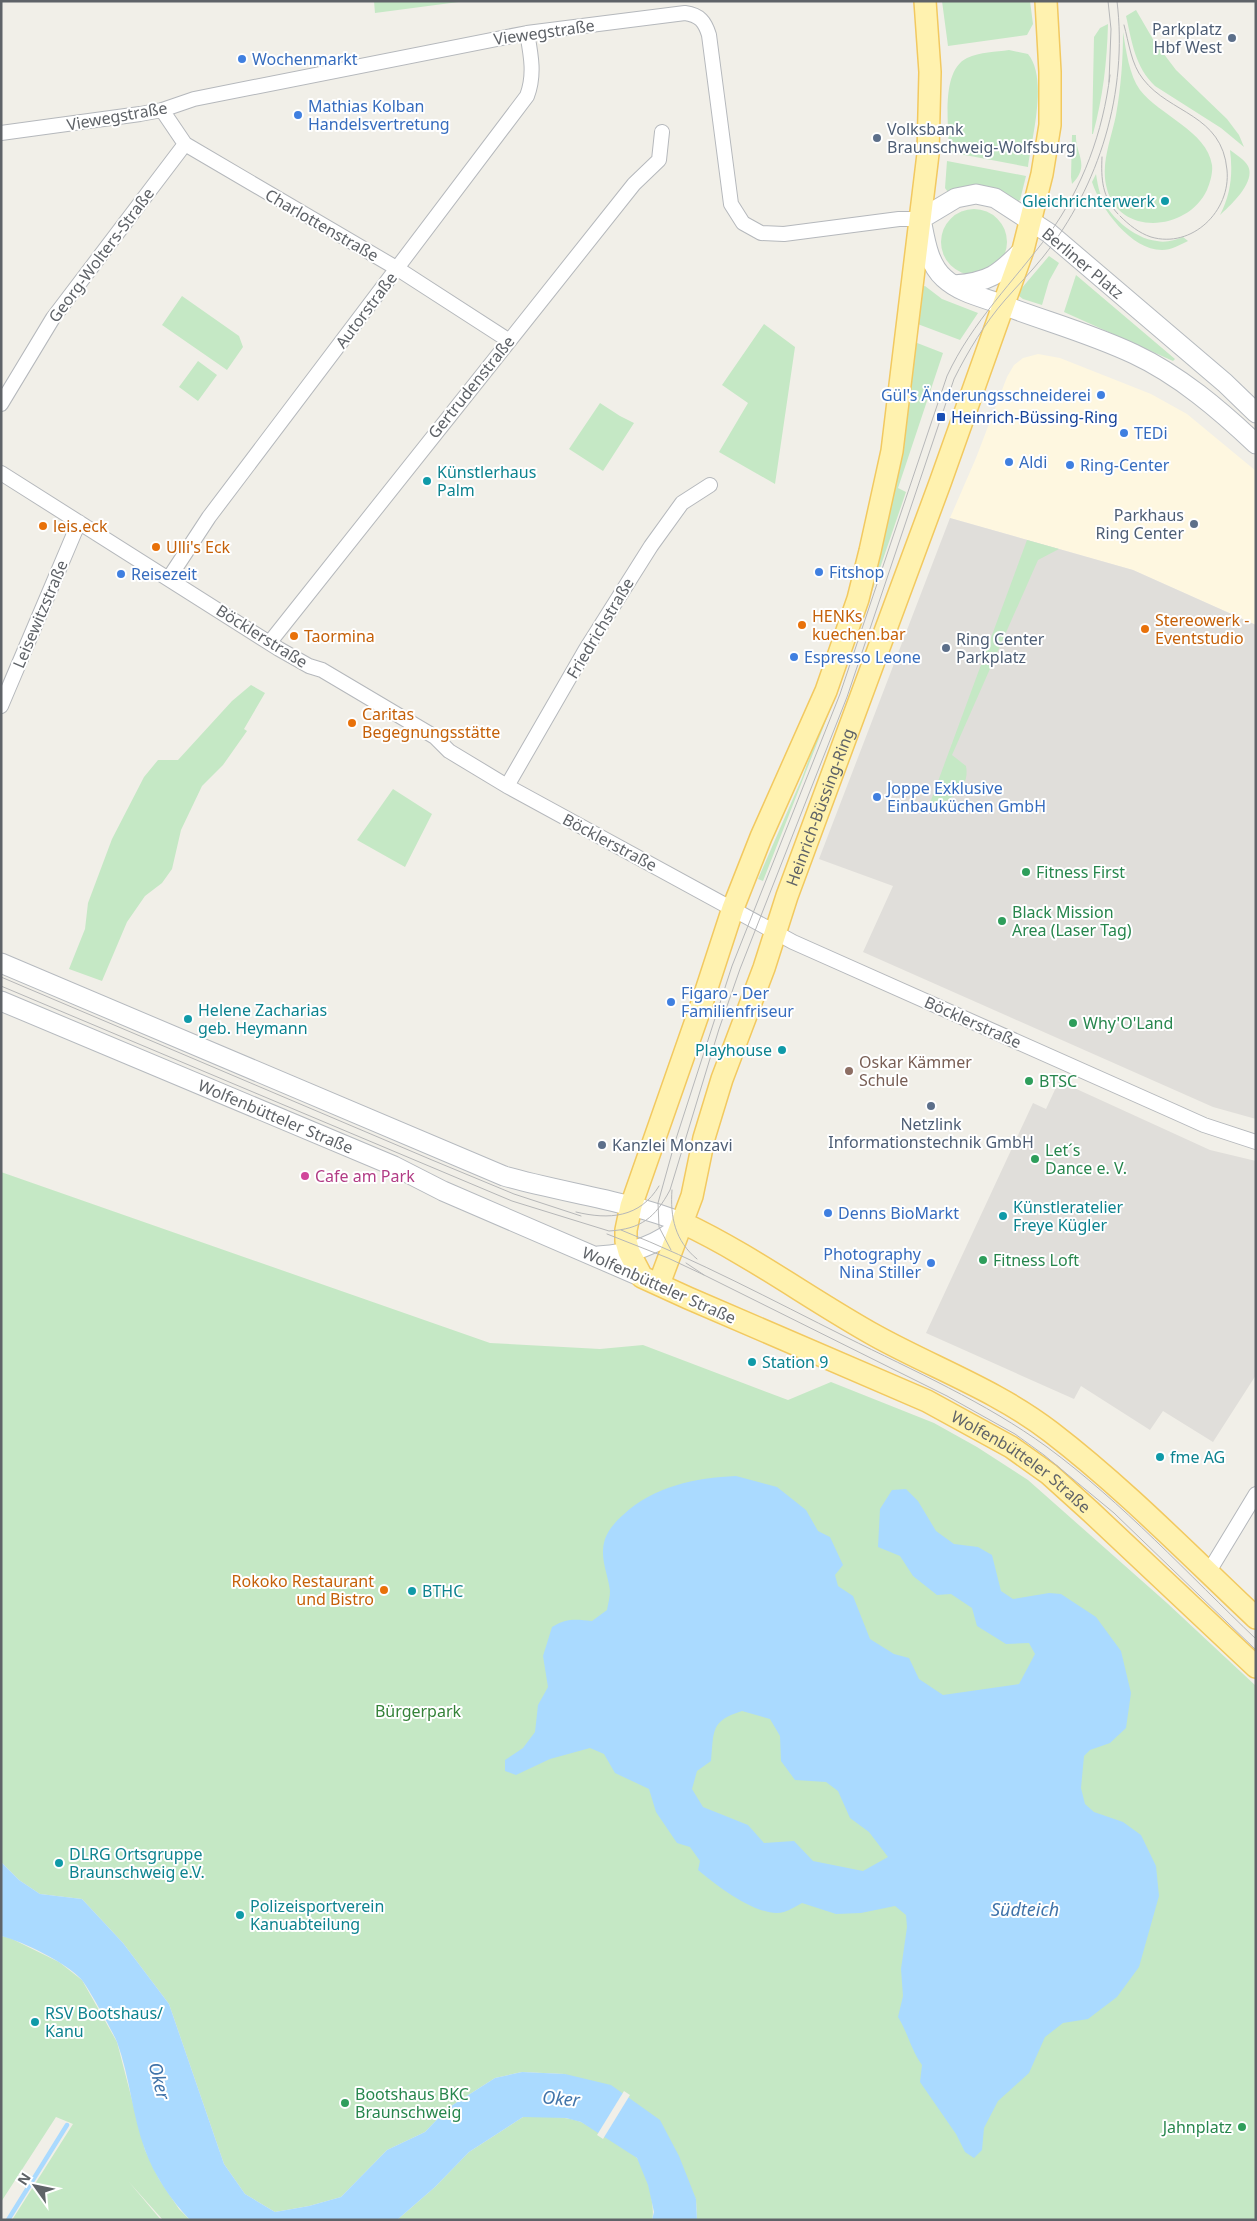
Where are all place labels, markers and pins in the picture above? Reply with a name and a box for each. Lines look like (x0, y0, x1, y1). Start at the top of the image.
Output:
place label: Parkplatz Hbf West (1152, 18, 1222, 58)
marker: Parkplatz Hbf West (1226, 32, 1238, 44)
place label: Wochenmarkt (252, 48, 358, 70)
marker: Wochenmarkt (236, 53, 248, 65)
place label: Mathias Kolban Handelsvertretung (308, 95, 450, 135)
marker: Mathias Kolban Handelsvertretung (292, 109, 304, 121)
place label: Volksbank Braunschweig-Wolfsburg (887, 118, 1076, 158)
marker: Volksbank Braunschweig-Wolfsburg (871, 132, 883, 144)
place label: Gleichrichterwerk (1022, 190, 1155, 212)
marker: Gleichrichterwerk (1159, 195, 1171, 207)
place label: Gül's Änderungsschneiderei (881, 384, 1091, 406)
marker: Gül's Änderungsschneiderei (1095, 389, 1107, 401)
place label: Heinrich-Büssing-Ring (951, 406, 1118, 428)
marker: Heinrich-Büssing-Ring (935, 411, 947, 423)
place label: TEDi (1134, 422, 1168, 444)
marker: TEDi (1118, 427, 1130, 439)
place label: Aldi (1019, 451, 1047, 473)
place label: Ring-Center (1080, 454, 1170, 476)
marker: Aldi (1003, 456, 1015, 468)
marker: Ring-Center (1064, 459, 1076, 471)
place label: Künstlerhaus Palm (437, 461, 536, 501)
marker: Künstlerhaus Palm (421, 475, 433, 487)
place label: Parkhaus Ring Center (1096, 504, 1184, 544)
place label: leis.eck (53, 515, 108, 537)
marker: Parkhaus Ring Center (1188, 518, 1200, 530)
marker: leis.eck (37, 520, 49, 532)
place label: Ulli's Eck (166, 536, 231, 558)
marker: Ulli's Eck (150, 541, 162, 553)
place label: Fitshop (829, 561, 884, 583)
place label: Reisezeit (131, 563, 197, 585)
marker: Fitshop (813, 566, 825, 578)
marker: Reisezeit (115, 568, 127, 580)
place label: HENKs kuechen.bar (812, 605, 906, 645)
place label: Stereowerk - Eventstudio (1155, 609, 1249, 649)
marker: HENKs kuechen.bar (796, 619, 808, 631)
marker: Stereowerk - Eventstudio (1139, 623, 1151, 635)
place label: Taormina (304, 625, 375, 647)
place label: Ring Center Parkplatz (956, 628, 1045, 668)
marker: Taormina (288, 630, 300, 642)
marker: Ring Center Parkplatz (940, 642, 952, 654)
place label: Espresso Leone (804, 646, 921, 668)
marker: Espresso Leone (788, 651, 800, 663)
place label: Caritas Begegnungsstätte (362, 703, 500, 743)
marker: Caritas Begegnungsstätte (346, 717, 358, 729)
place label: Joppe Exklusive Einbauküchen GmbH (885, 777, 1046, 817)
marker: Joppe Exklusive Einbauküchen GmbH (871, 791, 883, 803)
place label: Fitness First (1036, 861, 1125, 883)
marker: Fitness First (1020, 866, 1032, 878)
place label: Black Mission Area (Laser Tag) (1012, 901, 1132, 941)
marker: Black Mission Area (Laser Tag) (996, 915, 1008, 927)
place label: Figaro - Der Familienfriseur (681, 982, 794, 1022)
marker: Figaro - Der Familienfriseur (665, 996, 677, 1008)
place label: Helene Zacharias geb. Heymann (198, 999, 327, 1039)
place label: Why'O'Land (1083, 1012, 1173, 1034)
marker: Helene Zacharias geb. Heymann (182, 1013, 194, 1025)
marker: Why'O'Land (1067, 1017, 1079, 1029)
place label: Playhouse (695, 1039, 772, 1061)
marker: Playhouse (776, 1044, 788, 1056)
place label: Oskar Kämmer Schule (859, 1051, 972, 1091)
marker: Oskar Kämmer Schule (843, 1065, 855, 1077)
place label: BTSC (1039, 1070, 1077, 1092)
marker: BTSC (1023, 1075, 1035, 1087)
marker: Netzlink Informationstechnik GmbH (925, 1100, 937, 1112)
place label: Netzlink Informationstechnik GmbH (828, 1113, 1034, 1153)
place label: Kanzlei Monzavi (612, 1134, 733, 1156)
marker: Kanzlei Monzavi (596, 1139, 608, 1151)
place label: Let´s Dance e. V. (1045, 1139, 1127, 1179)
marker: Let´s Dance e. V. (1029, 1153, 1041, 1165)
place label: Cafe am Park (315, 1165, 415, 1187)
marker: Cafe am Park (299, 1170, 311, 1182)
place label: Künstleratelier Freye Kügler (1013, 1196, 1124, 1236)
place label: Denns BioMarkt (838, 1202, 959, 1224)
marker: Denns BioMarkt (822, 1207, 834, 1219)
marker: Künstleratelier Freye Kügler (997, 1210, 1009, 1222)
place label: Photography Nina Stiller (823, 1243, 922, 1283)
place label: Fitness Loft (993, 1249, 1079, 1271)
marker: Fitness Loft (977, 1254, 989, 1266)
marker: Photography Nina Stiller (925, 1257, 937, 1269)
place label: Station 9 (762, 1351, 828, 1373)
marker: Station 9 (746, 1356, 758, 1368)
place label: fme AG (1170, 1446, 1225, 1468)
marker: fme AG (1154, 1451, 1166, 1463)
place label: Rokoko Restaurant und Bistro (232, 1570, 374, 1610)
place label: BTHC (422, 1580, 463, 1602)
marker: Rokoko Restaurant und Bistro (378, 1584, 390, 1596)
marker: BTHC (406, 1585, 418, 1597)
place label: DLRG Ortsgruppe Braunschweig e.V. (69, 1843, 205, 1883)
marker: DLRG Ortsgruppe Braunschweig e.V. (53, 1857, 65, 1869)
place label: Polizeisportverein Kanuabteilung (250, 1895, 384, 1935)
marker: Polizeisportverein Kanuabteilung (234, 1909, 246, 1921)
place label: RSV Bootshaus/ Kanu (45, 2002, 163, 2042)
marker: RSV Bootshaus/ Kanu (29, 2016, 41, 2028)
place label: Bootshaus BKC Braunschweig (355, 2083, 469, 2123)
marker: Bootshaus BKC Braunschweig (339, 2097, 351, 2109)
place label: Jahnplatz (1161, 2116, 1232, 2138)
marker: Jahnplatz (1236, 2121, 1248, 2133)

